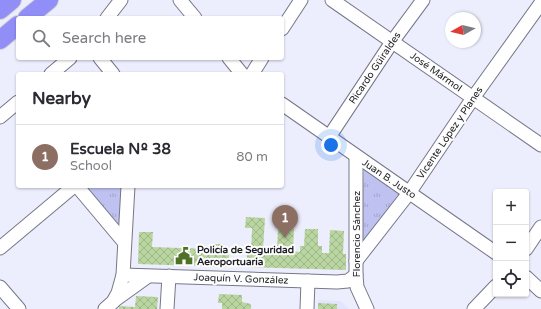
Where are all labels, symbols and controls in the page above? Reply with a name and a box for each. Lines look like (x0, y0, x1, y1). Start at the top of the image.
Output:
north arrow (445, 12, 481, 48)
search box (16, 16, 284, 60)
icon: search (30, 27, 52, 49)
text: Search here (62, 29, 146, 47)
street label: Ricardo Güiraldes (347, 30, 404, 106)
street label: José Mármol (408, 50, 464, 94)
street label: Vicente López y Planes (415, 84, 486, 182)
text: Nearby (32, 88, 91, 109)
your location (321, 135, 341, 155)
text: Escuela Nº 38 (70, 140, 171, 158)
text: 1 (41, 149, 49, 165)
text: 80 m (236, 149, 268, 165)
street label: Juan B. Justo (360, 157, 418, 201)
text: School (70, 158, 112, 174)
map controls (493, 189, 529, 297)
button: + (493, 189, 529, 225)
street label: Florencio Sánchez (351, 191, 363, 277)
pin: 1 (272, 205, 298, 238)
button: − (493, 225, 529, 261)
place label: Policía de Seguridad Aeroportuaria (197, 244, 294, 268)
public building icon: Policía de Seguridad Aeroportuaria (174, 246, 194, 266)
button: locate (493, 261, 529, 297)
street label: Joaquín V. González (193, 271, 289, 287)

